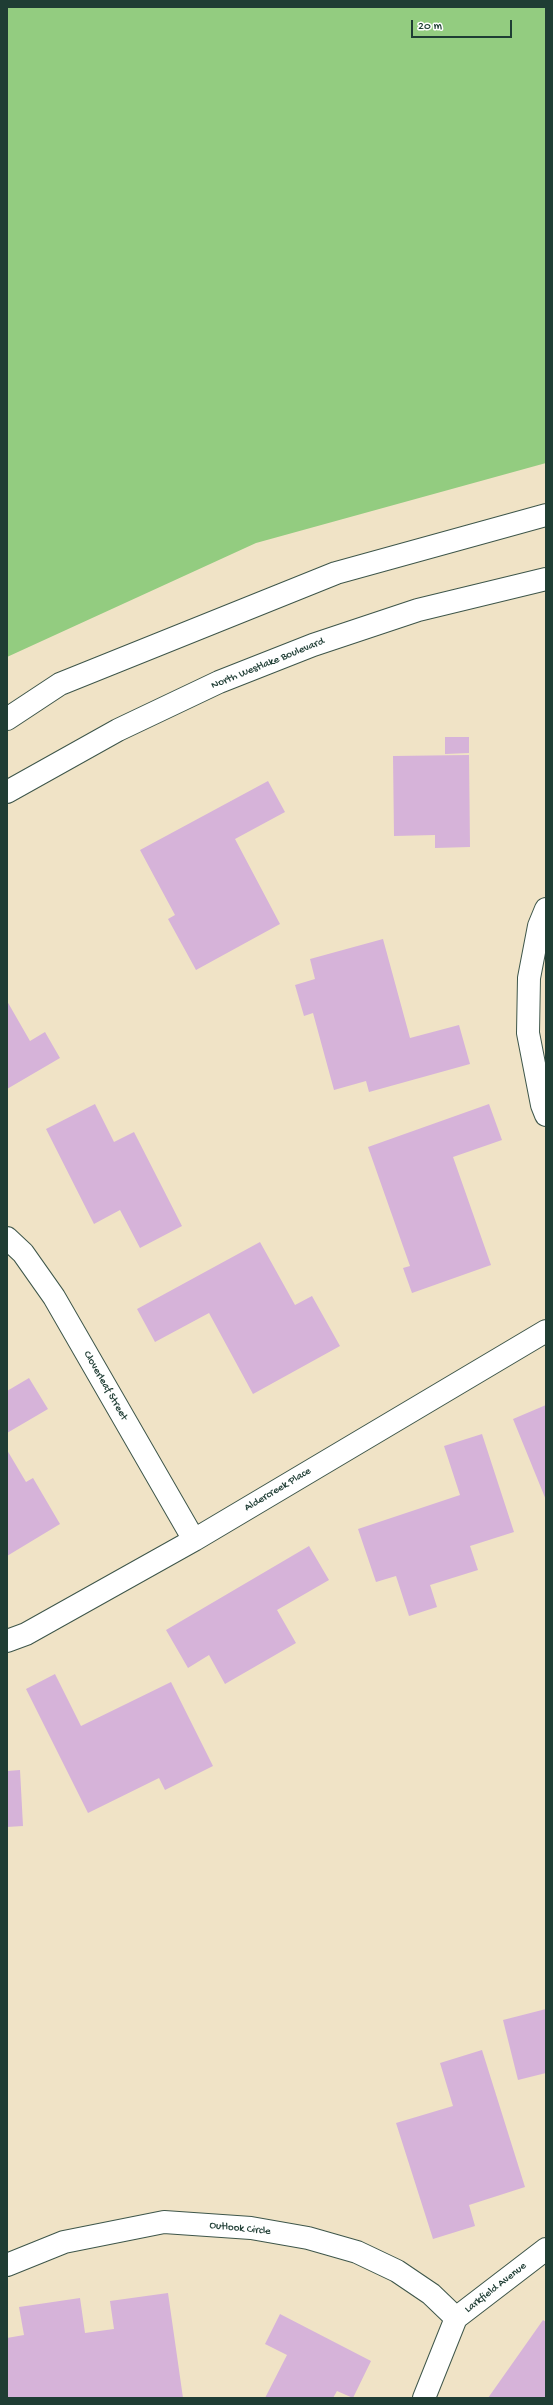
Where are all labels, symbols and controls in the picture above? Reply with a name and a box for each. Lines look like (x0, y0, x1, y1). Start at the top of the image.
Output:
scale bar (413, 12, 514, 38)
text: 20 m (418, 20, 442, 34)
street label: North Westlake Boulevard (209, 635, 327, 693)
street label: Cloverleaf Street (80, 1349, 130, 1423)
street label: Aldercreek Place (242, 1465, 314, 1515)
street label: Outlook Circle (209, 2219, 271, 2239)
street label: Larkfield Avenue (462, 2260, 530, 2316)

